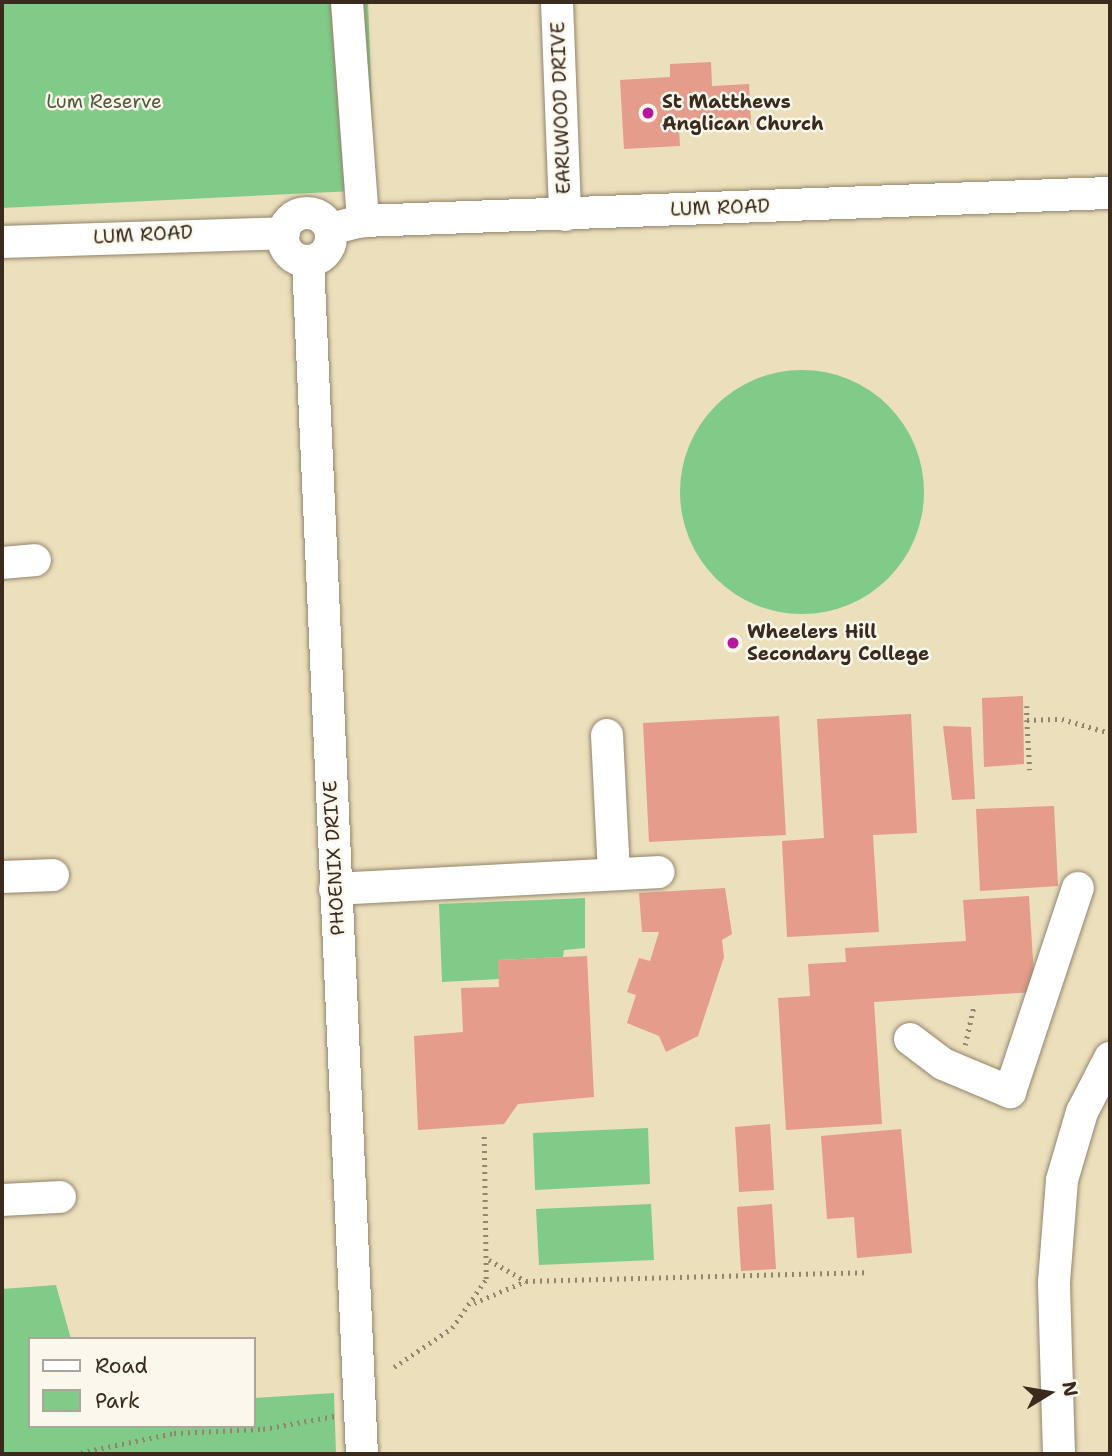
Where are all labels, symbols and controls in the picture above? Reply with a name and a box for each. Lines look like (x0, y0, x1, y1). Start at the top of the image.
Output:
street label: EARLWOOD DRIVE (547, 21, 575, 195)
park label: Lum Reserve (46, 91, 162, 113)
place label: St Matthews Anglican Church (662, 91, 824, 135)
marker: St Matthews Anglican Church (640, 105, 656, 121)
street label: LUM ROAD (670, 195, 770, 221)
street label: LUM ROAD (93, 221, 193, 249)
place label: Wheelers Hill Secondary College (747, 621, 929, 665)
marker: Wheelers Hill Secondary College (725, 635, 741, 651)
street label: PHOENIX DRIVE (319, 780, 349, 936)
legend (28, 1337, 256, 1428)
text: Road (95, 1352, 148, 1380)
north arrow (1014, 1358, 1084, 1428)
text: N (1056, 1379, 1084, 1399)
text: Park (95, 1387, 140, 1415)

